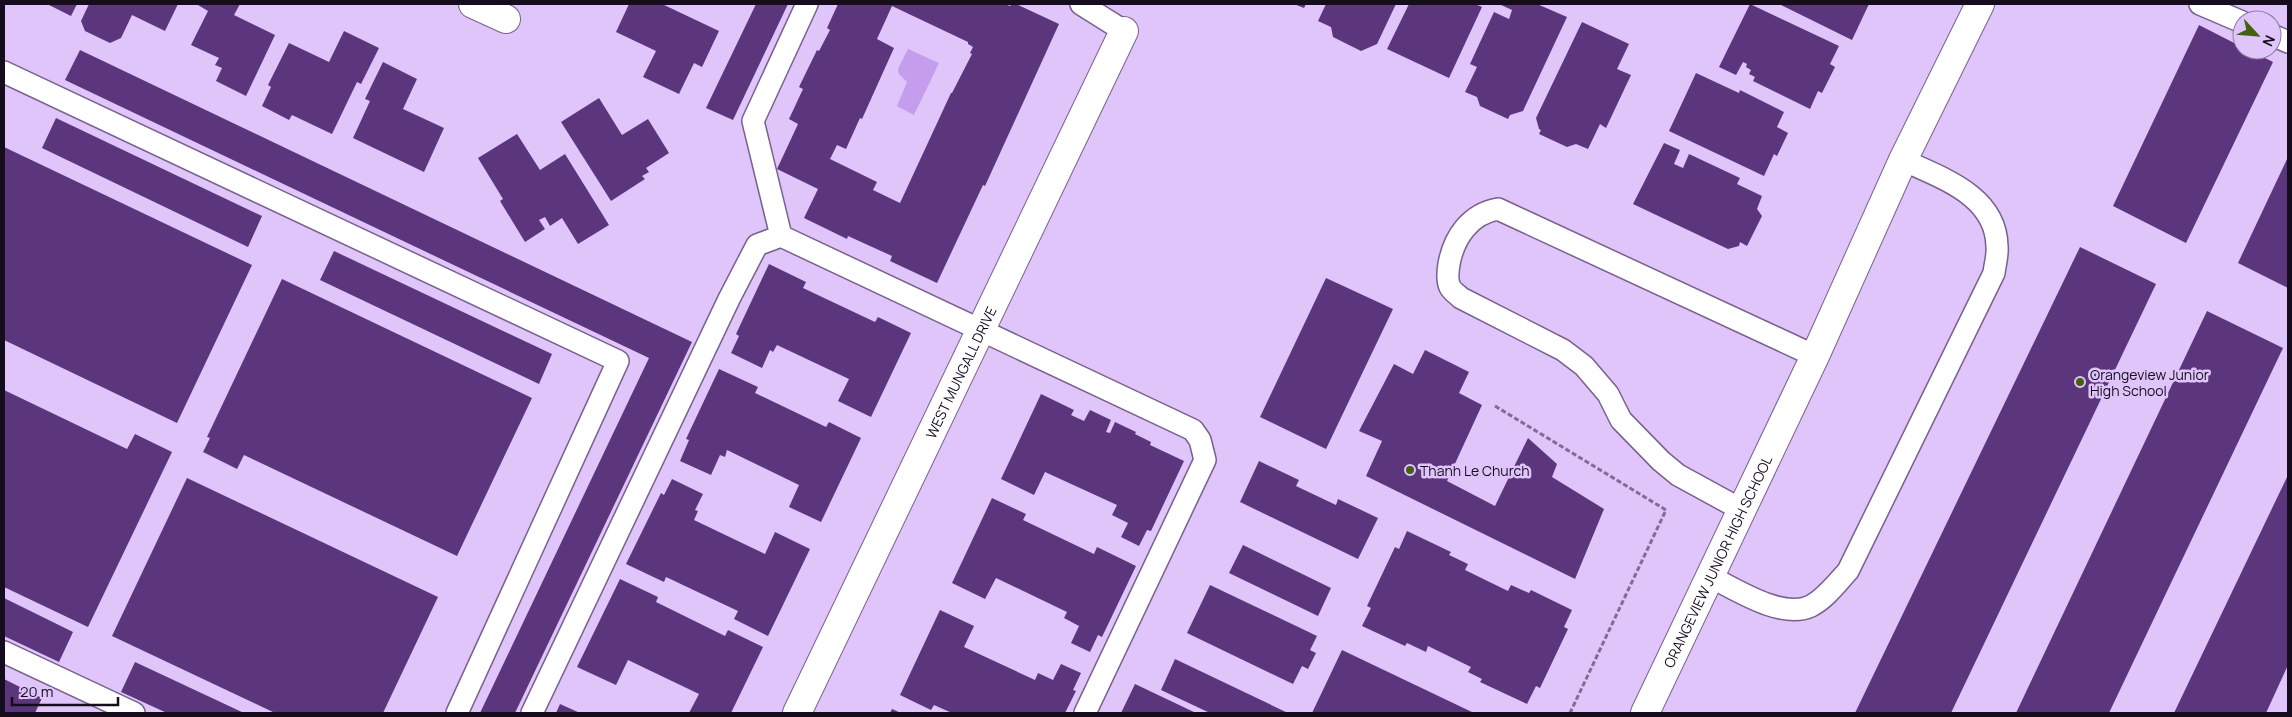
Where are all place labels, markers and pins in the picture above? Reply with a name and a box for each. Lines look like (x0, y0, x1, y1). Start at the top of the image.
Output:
place label: Orangeview Junior High School (2090, 365, 2209, 400)
marker: Orangeview Junior High School (2074, 376, 2086, 388)
place label: Thanh Le Church (1420, 461, 1530, 480)
marker: Thanh Le Church (1404, 464, 1416, 476)

